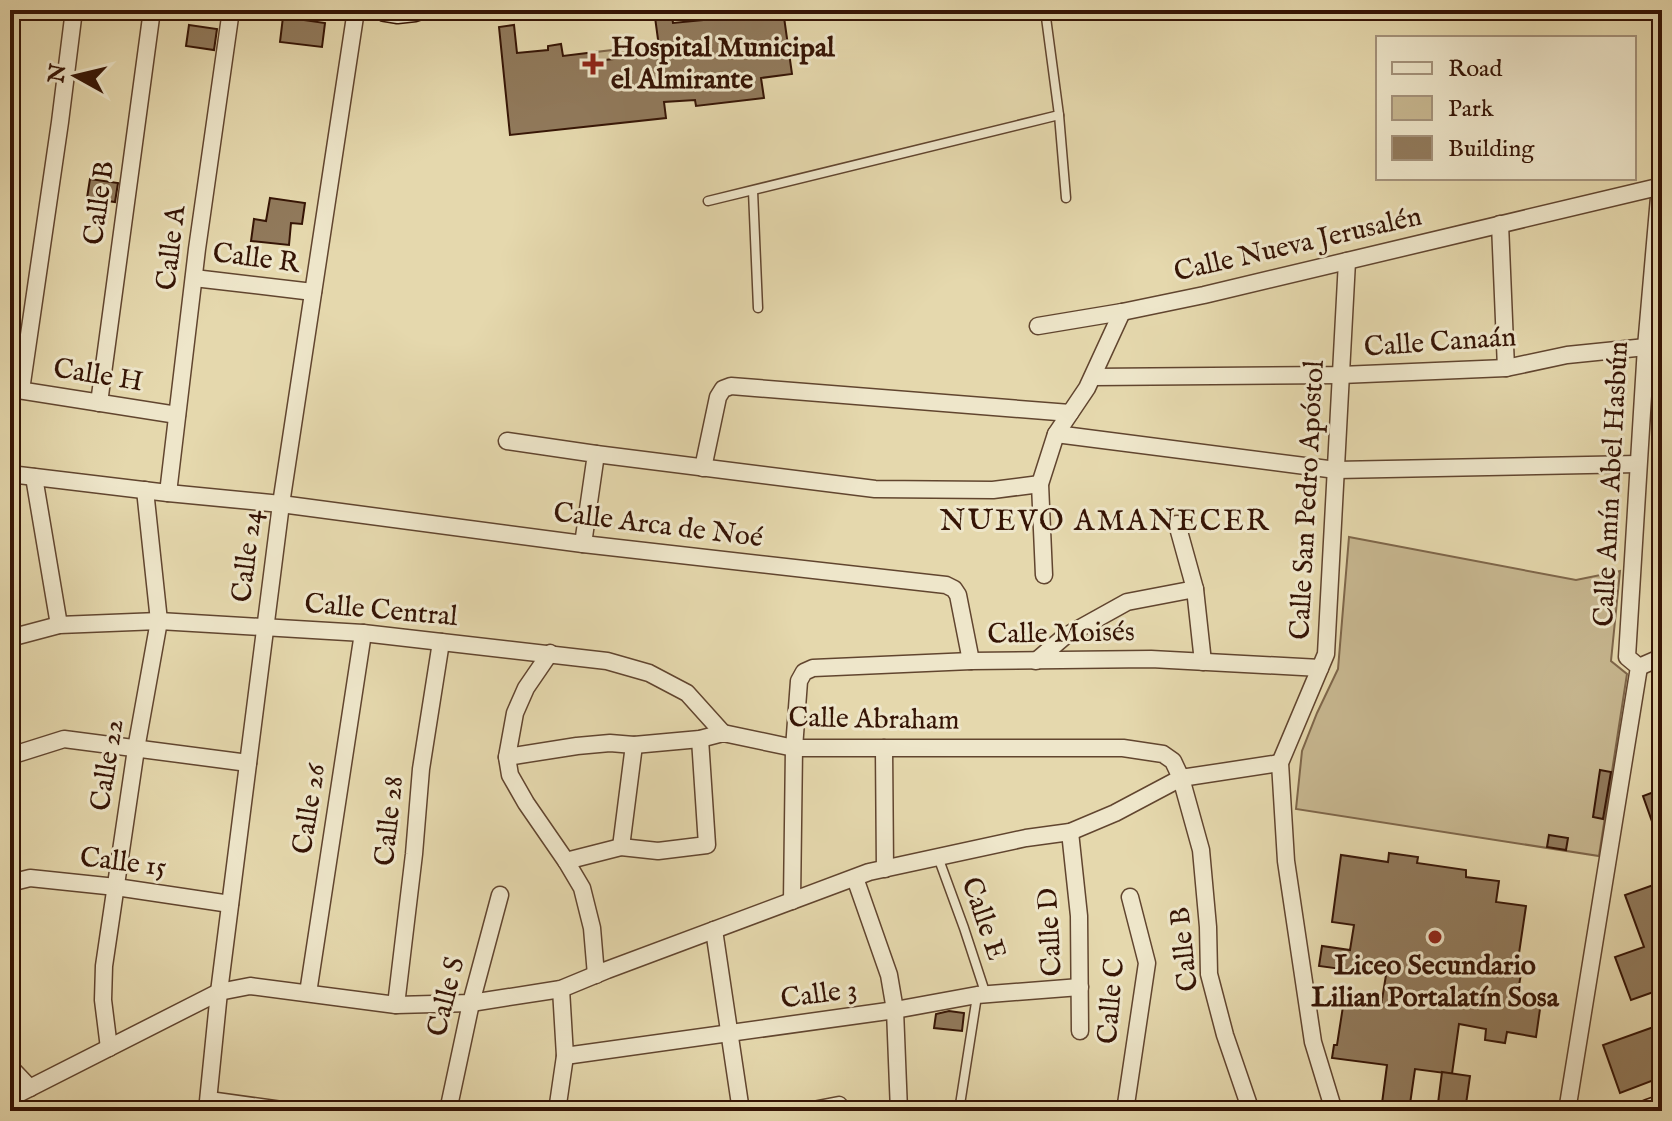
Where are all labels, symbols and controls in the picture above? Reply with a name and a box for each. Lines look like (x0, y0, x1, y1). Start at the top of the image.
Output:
place label: Hospital Municipal el Almirante (611, 31, 836, 98)
north arrow (36, 36, 116, 116)
legend (1376, 36, 1636, 180)
marker: Hospital Municipal el Almirante (582, 53, 604, 75)
text: Road (1448, 54, 1502, 85)
text: N (43, 62, 73, 86)
text: Park (1448, 94, 1494, 125)
text: Building (1448, 134, 1535, 165)
street label: Calle B (77, 159, 123, 247)
street label: Calle Nueva Jerusalén (1171, 199, 1425, 291)
street label: Calle A (149, 203, 195, 292)
street label: Calle R (210, 236, 302, 282)
street label: Calle Canaán (1363, 320, 1517, 366)
street label: Calle Amín Abel Hasbún (1587, 340, 1637, 628)
street label: Calle H (51, 352, 145, 400)
street label: Calle San Pedro Apóstol (1283, 359, 1333, 641)
street label: Calle Arca de Noé (551, 496, 765, 556)
district label: NUEVO AMANECER (939, 503, 1271, 541)
street label: Calle 24 (225, 507, 271, 604)
street label: Calle Central (303, 587, 459, 635)
street label: Calle Moisés (987, 615, 1135, 653)
street label: Calle Abraham (788, 701, 960, 739)
street label: Calle 22 (83, 717, 133, 813)
street label: Calle 26 (286, 760, 335, 857)
street label: Calle 28 (368, 774, 412, 868)
street label: Calle 15 (78, 840, 168, 886)
street label: Calle E (953, 873, 1013, 965)
street label: Calle D (1031, 887, 1071, 977)
street label: Calle B (1163, 905, 1207, 993)
marker: Liceo Secundario Lilian Portalatín Sosa (1426, 928, 1444, 946)
place label: Liceo Secundario Lilian Portalatín Sosa (1311, 949, 1560, 1016)
street label: Calle S (420, 954, 474, 1040)
street label: Calle C (1091, 956, 1133, 1046)
street label: Calle 3 (779, 972, 859, 1018)

